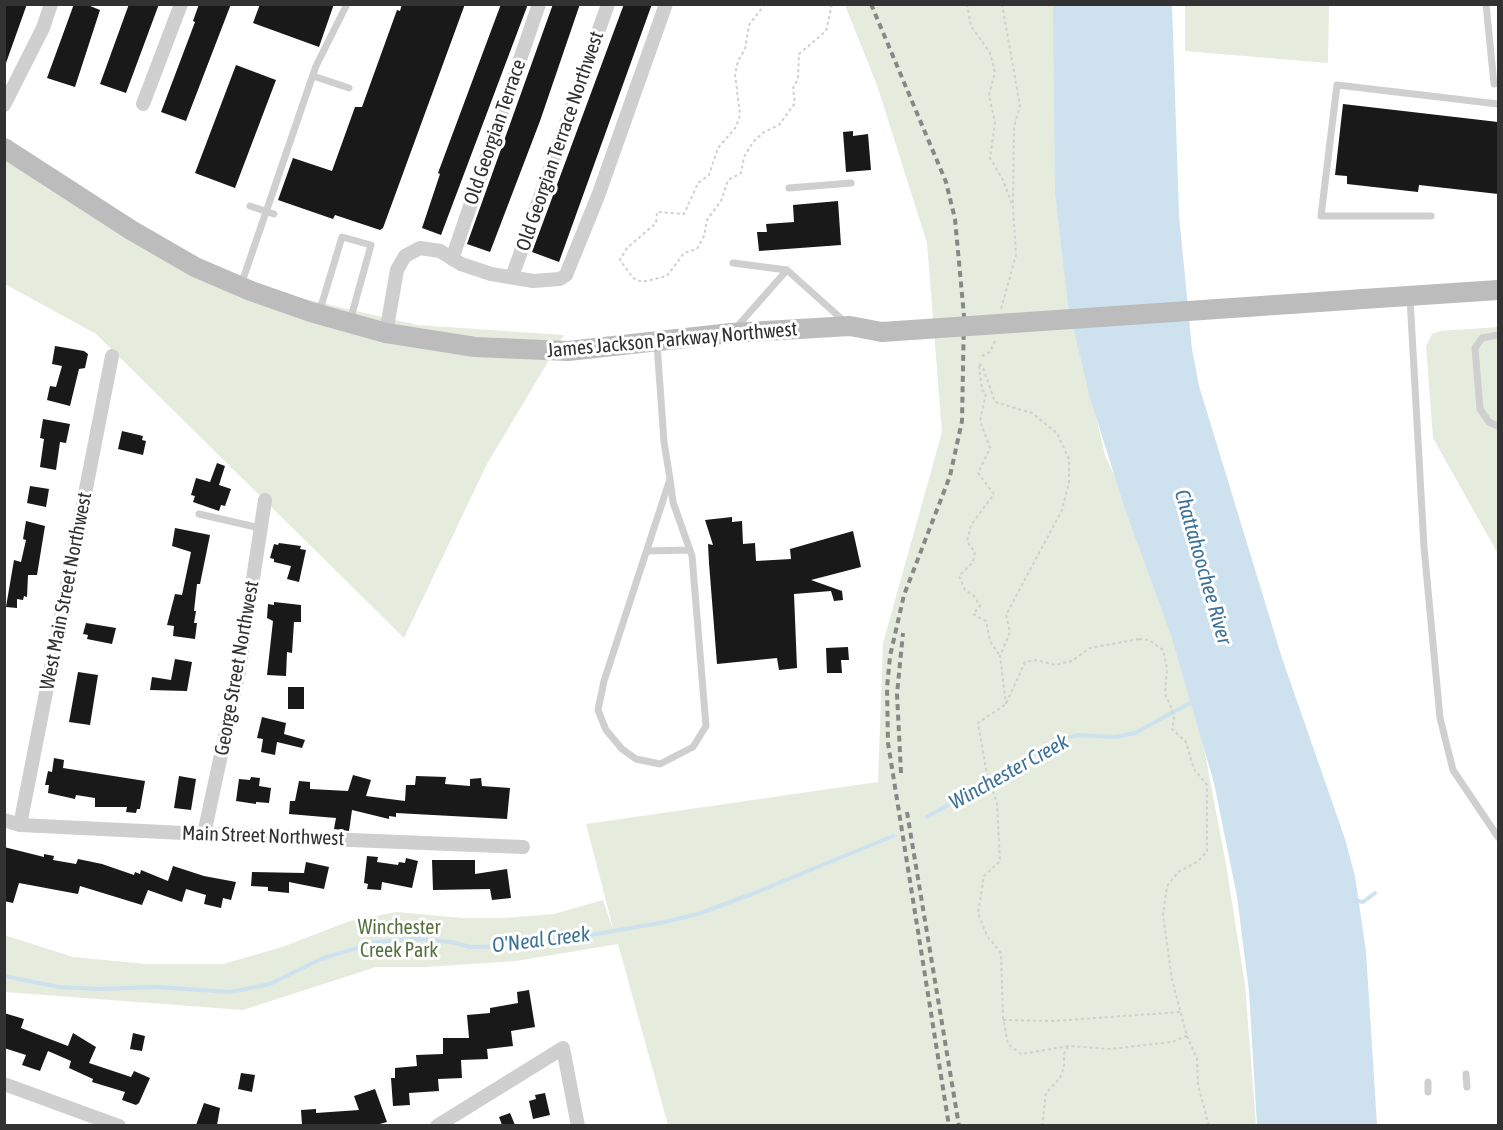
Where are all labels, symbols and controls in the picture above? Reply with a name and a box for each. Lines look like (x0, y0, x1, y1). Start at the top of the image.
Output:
street label: Old Georgian Terrace Northwest (511, 28, 609, 254)
street label: Old Georgian Terrace (459, 56, 531, 208)
street label: James Jackson Parkway Northwest (546, 317, 798, 363)
water label: Chattahoochee River (1169, 487, 1237, 647)
street label: West Main Street Northwest (35, 490, 97, 692)
street label: George Street Northwest (210, 579, 264, 757)
water label: Winchester Creek (945, 729, 1073, 815)
street label: Main Street Northwest (181, 821, 345, 851)
park label: Winchester Creek Park (358, 916, 440, 963)
water label: O'Neal Creek (491, 922, 591, 958)

